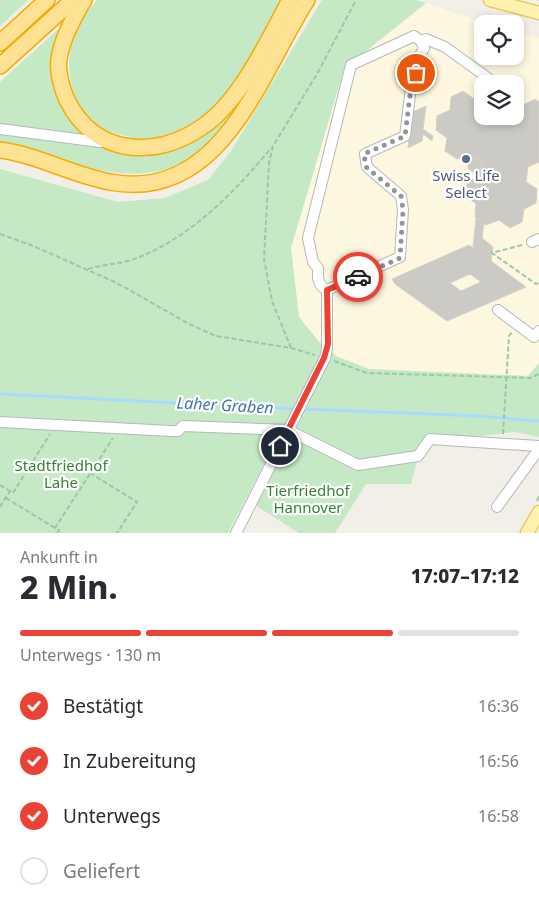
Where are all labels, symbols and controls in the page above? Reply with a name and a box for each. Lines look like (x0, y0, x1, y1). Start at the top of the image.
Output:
map controls (474, 15, 524, 125)
button: locate (474, 15, 524, 65)
pin (395, 52, 437, 94)
icon: bag (402, 59, 430, 87)
button: layers (474, 75, 524, 125)
marker: Swiss Life Select (460, 153, 472, 165)
place label: Swiss Life Select (432, 165, 500, 202)
courier (333, 252, 383, 302)
icon: car (344, 263, 372, 291)
water label: Laher Graben (176, 391, 274, 419)
pin (259, 425, 301, 467)
icon: home (266, 432, 294, 460)
park label: Stadtfriedhof Lahe (14, 455, 108, 492)
park label: Tierfriedhof Hannover (266, 480, 350, 517)
text: Ankunft in (20, 546, 98, 568)
text: 17:07–17:12 (411, 563, 519, 589)
text: 2 Min. (20, 565, 118, 608)
text: Unterwegs · 130 m (20, 644, 161, 666)
icon: check (20, 692, 48, 720)
text: Bestätigt (63, 693, 143, 719)
text: 16:36 (478, 695, 519, 717)
icon: check (20, 747, 48, 775)
text: In Zubereitung (63, 748, 196, 774)
text: 16:56 (478, 750, 519, 772)
icon: check (20, 802, 48, 830)
text: Unterwegs (63, 803, 161, 829)
text: 16:58 (478, 805, 519, 827)
text: Geliefert (63, 858, 140, 884)

